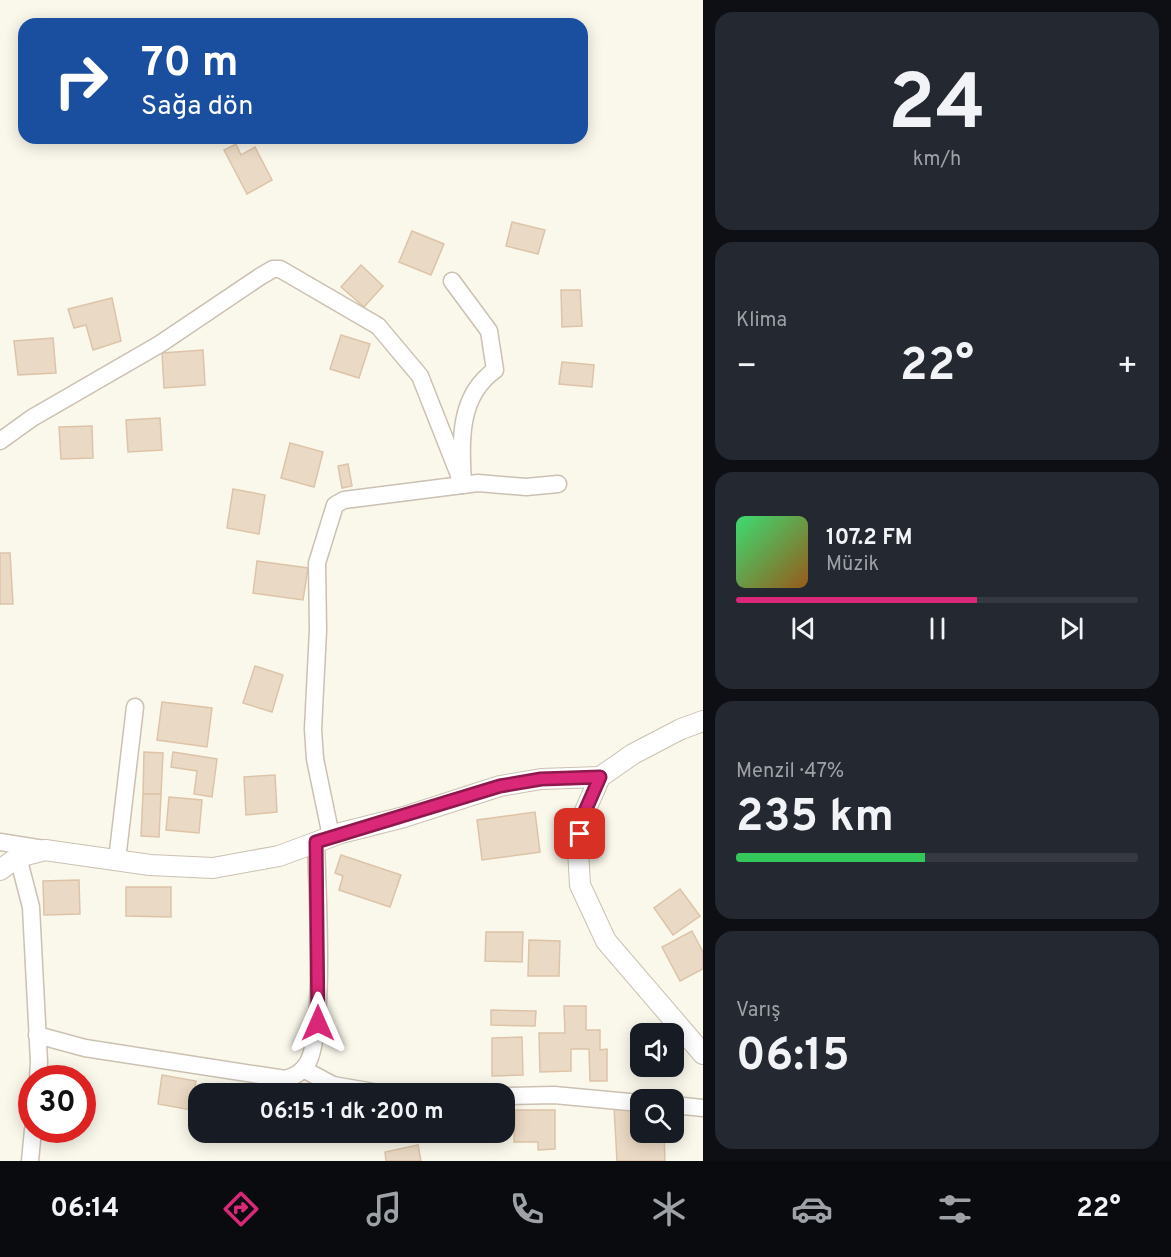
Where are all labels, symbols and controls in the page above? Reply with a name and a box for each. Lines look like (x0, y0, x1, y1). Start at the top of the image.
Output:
text: 70 m (141, 38, 239, 91)
icon: right (42, 42, 120, 120)
text: 24 (888, 58, 986, 157)
text: Sağa dön (141, 90, 253, 124)
text: km/h (913, 147, 961, 173)
text: Klima (736, 308, 787, 334)
text: 22° (900, 339, 974, 396)
text: − (736, 347, 757, 389)
text: + (1117, 347, 1138, 389)
text: 107.2 FM (826, 525, 913, 552)
text: Müzik (826, 552, 879, 578)
icon: previous (787, 612, 820, 645)
icon: pause (921, 612, 954, 645)
icon: next (1055, 612, 1088, 645)
text: Menzil · 47% (736, 759, 844, 785)
text: 235 km (736, 790, 894, 847)
pin (554, 808, 605, 859)
icon: arrive (563, 817, 596, 850)
position arrow (286, 991, 350, 1055)
text: Varış (736, 998, 781, 1024)
map controls (630, 1023, 684, 1143)
button: sound (630, 1023, 684, 1077)
text: 06:15 (736, 1029, 850, 1086)
speed limit sign: 30 (18, 1065, 96, 1143)
button: search (630, 1089, 684, 1143)
text: 06:15 · 1 dk · 200 m (259, 1099, 444, 1126)
icon: directions (220, 1188, 262, 1230)
icon: music (363, 1188, 405, 1230)
icon: phone (506, 1188, 548, 1230)
icon: climate (648, 1188, 690, 1230)
icon: car (791, 1188, 833, 1230)
icon: filters (934, 1188, 976, 1230)
text: 06:14 (50, 1192, 119, 1226)
text: 22° (1076, 1192, 1121, 1226)

